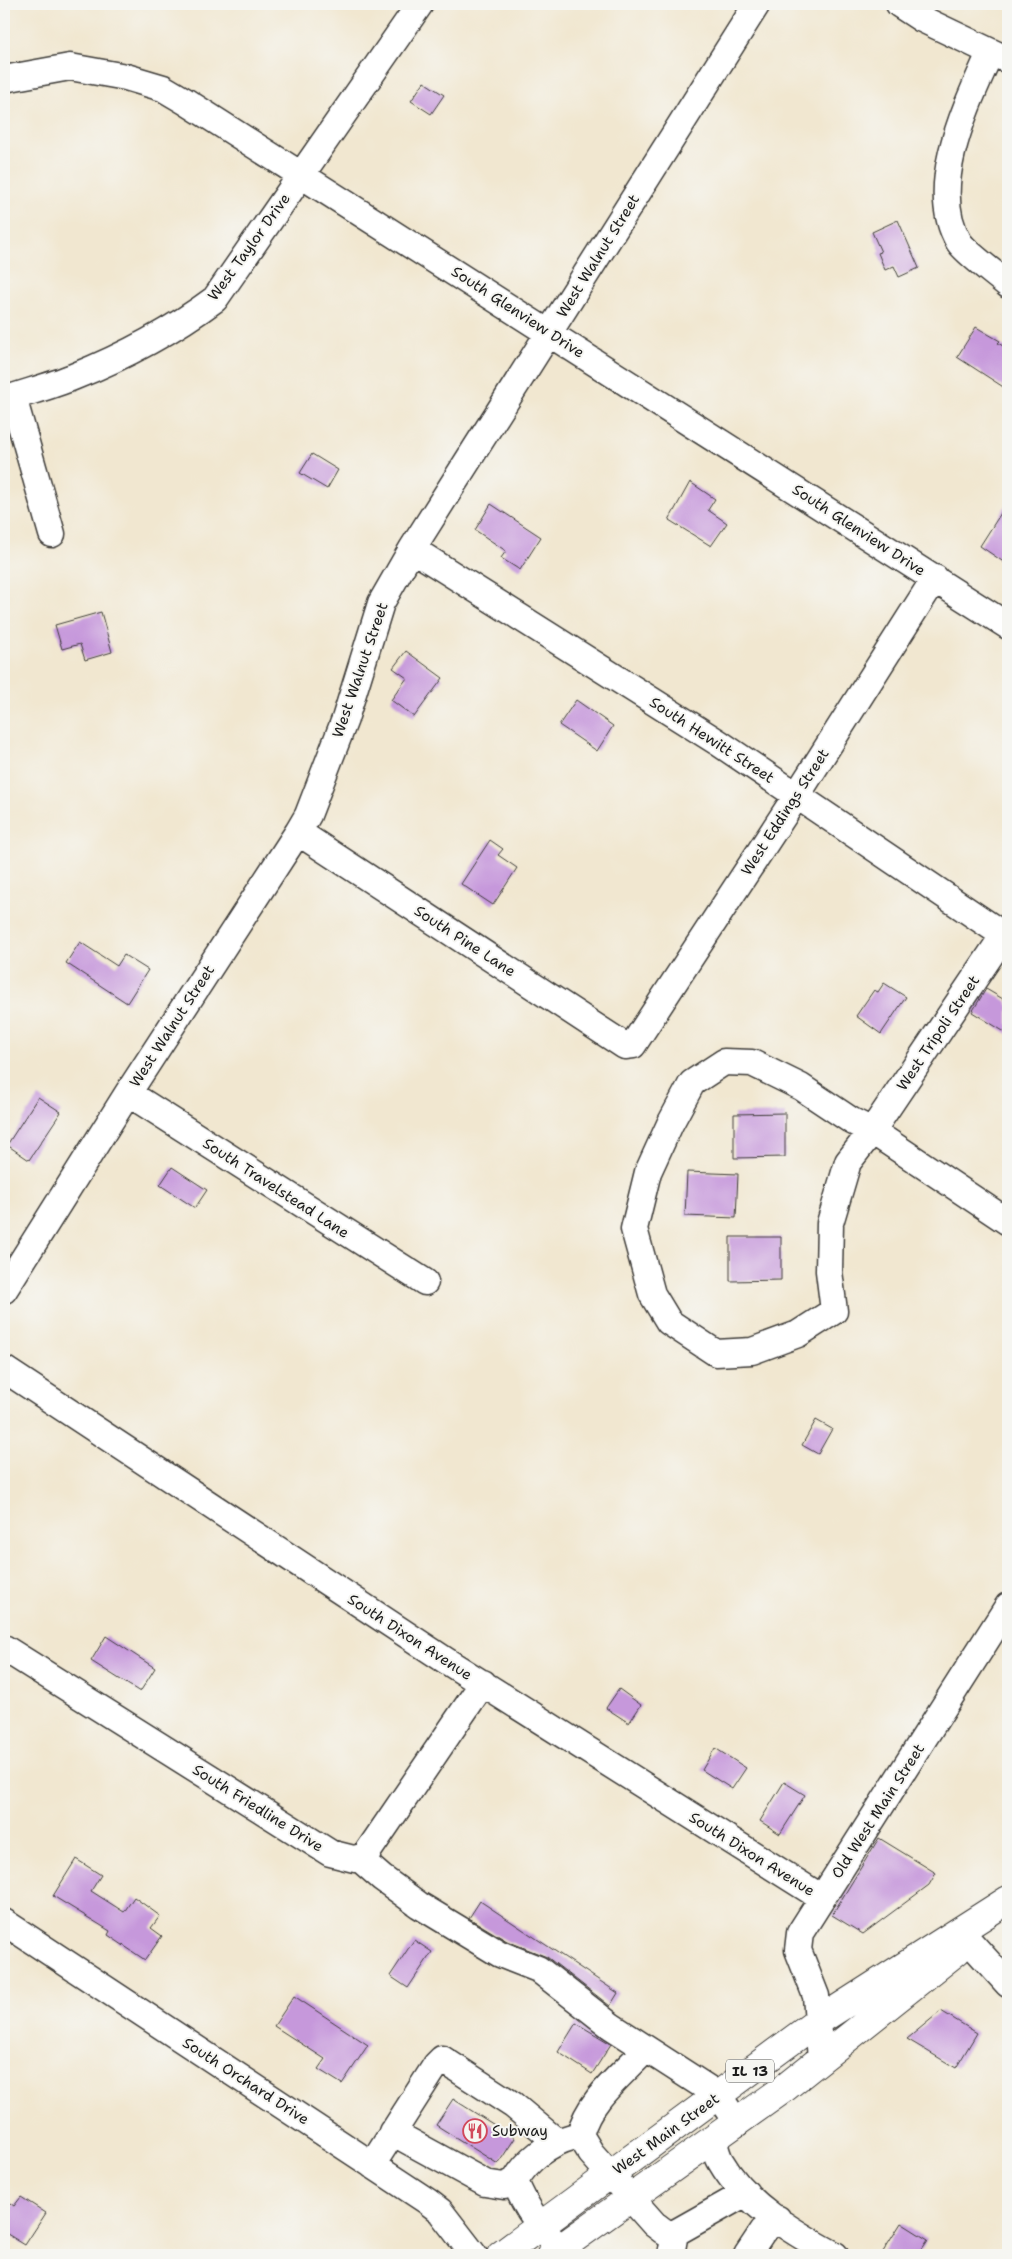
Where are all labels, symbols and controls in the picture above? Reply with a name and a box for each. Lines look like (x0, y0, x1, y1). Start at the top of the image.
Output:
street label: West Taylor Drive (203, 189, 295, 305)
street label: West Walnut Street (552, 191, 644, 321)
street label: South Glenview Drive (448, 261, 588, 363)
street label: South Glenview Drive (789, 479, 929, 581)
street label: West Walnut Street (327, 600, 393, 740)
street label: South Hewitt Street (646, 692, 778, 788)
street label: West Eddings Street (736, 745, 834, 879)
street label: South Pine Lane (410, 901, 520, 981)
street label: West Walnut Street (125, 961, 219, 1091)
street label: West Tripoli Street (892, 971, 984, 1095)
street label: South Travelstead Lane (199, 1133, 353, 1243)
street label: South Dixon Avenue (344, 1589, 476, 1685)
street label: Old West Main Street (827, 1740, 929, 1882)
street label: South Friedline Drive (189, 1760, 327, 1856)
street label: South Dixon Avenue (685, 1807, 819, 1901)
street label: South Orchard Drive (179, 2033, 313, 2129)
road number: IL 13 (726, 2060, 774, 2082)
street label: West Main Street (609, 2089, 723, 2179)
restaurant icon: Subway (462, 2118, 488, 2144)
place label: Subway (492, 2121, 548, 2141)

